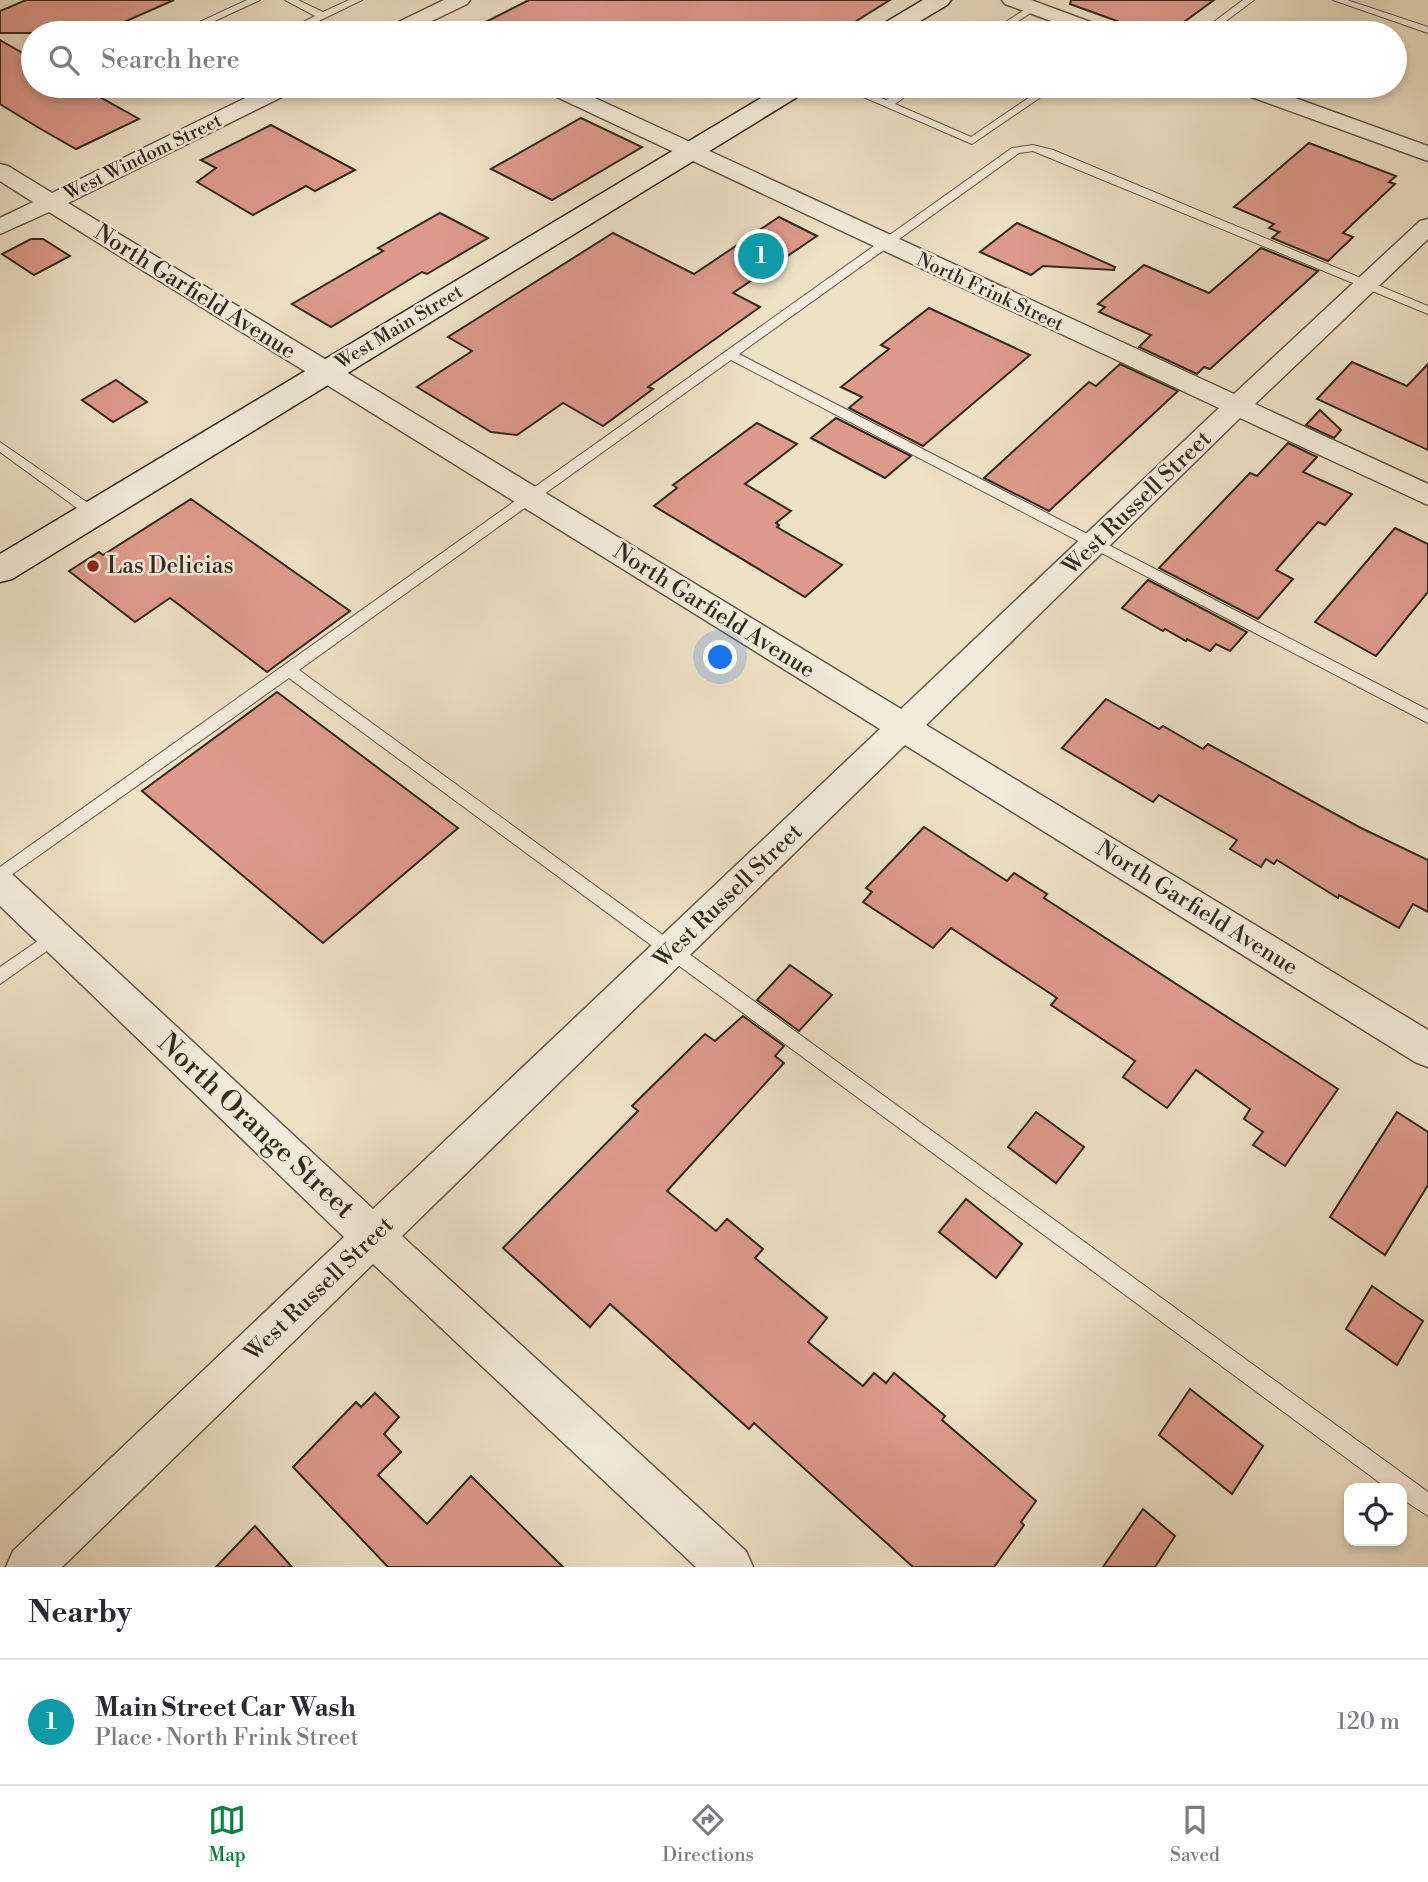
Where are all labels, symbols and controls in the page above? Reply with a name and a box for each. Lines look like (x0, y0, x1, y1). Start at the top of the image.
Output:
search box (21, 21, 1407, 98)
icon: search (45, 41, 83, 79)
text: Search here (101, 44, 240, 76)
street label: West Windom Street (59, 108, 226, 206)
street label: North Garfield Avenue (89, 219, 301, 365)
pin: 1 (738, 230, 784, 282)
street label: North Frink Street (913, 247, 1068, 337)
street label: West Main Street (330, 279, 467, 375)
street label: West Russell Street (1056, 425, 1217, 582)
street label: North Garfield Avenue (608, 538, 820, 684)
place label: Las Delicias (107, 552, 233, 580)
marker: Las Delicias (85, 558, 101, 574)
your location (703, 640, 737, 674)
street label: West Russell Street (647, 818, 808, 975)
street label: North Garfield Avenue (1091, 835, 1303, 981)
street label: North Orange Street (150, 1026, 362, 1226)
street label: West Russell Street (238, 1211, 399, 1368)
map controls (1344, 1483, 1407, 1546)
button: locate (1344, 1483, 1407, 1546)
text: Nearby (28, 1594, 132, 1632)
text: Main Street Car Wash (95, 1692, 356, 1724)
text: 1 (45, 1708, 57, 1736)
text: 120 m (1336, 1708, 1400, 1736)
text: Place · North Frink Street (95, 1724, 359, 1752)
tab: Map (208, 1801, 246, 1867)
tab: Directions (662, 1801, 754, 1867)
tab: Saved (1170, 1801, 1220, 1867)

